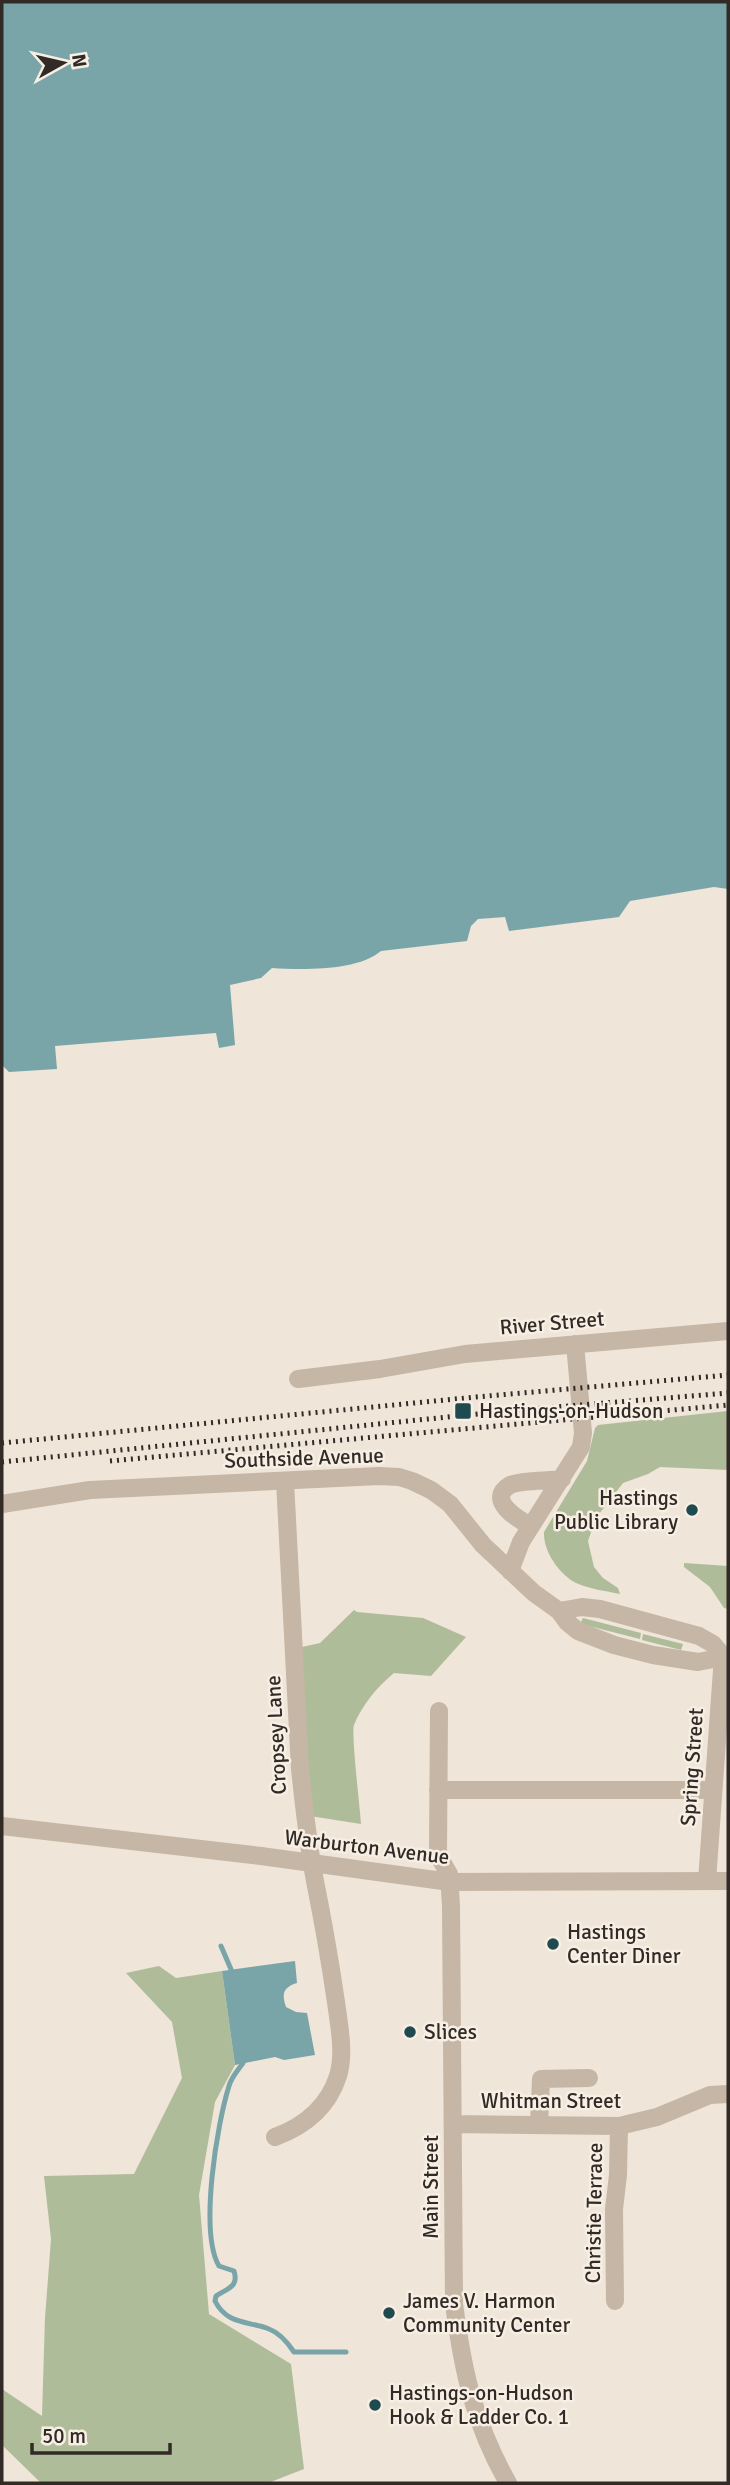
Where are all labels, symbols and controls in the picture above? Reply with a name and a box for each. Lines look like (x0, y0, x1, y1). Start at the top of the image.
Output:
north arrow (28, 28, 98, 98)
text: N (66, 53, 92, 69)
street label: River Street (499, 1305, 605, 1341)
place label: Hastings-on-Hudson (479, 1398, 663, 1424)
marker: Hastings-on-Hudson (453, 1401, 473, 1421)
street label: Southside Avenue (224, 1442, 384, 1474)
place label: Hastings Public Library (554, 1485, 678, 1535)
marker: Hastings Public Library (684, 1502, 700, 1518)
street label: Cropsey Lane (260, 1675, 292, 1795)
street label: Spring Street (675, 1707, 709, 1827)
street label: Warburton Avenue (283, 1824, 451, 1870)
place label: Hastings Center Diner (567, 1919, 681, 1969)
marker: Hastings Center Diner (545, 1936, 561, 1952)
place label: Slices (424, 2019, 477, 2045)
marker: Slices (402, 2024, 418, 2040)
street label: Whitman Street (481, 2088, 621, 2114)
street label: Main Street (418, 2135, 444, 2239)
street label: Christie Terrace (580, 2142, 608, 2284)
place label: James V. Harmon Community Center (403, 2288, 570, 2338)
marker: James V. Harmon Community Center (381, 2305, 397, 2321)
place label: Hastings-on-Hudson Hook & Ladder Co. 1 (389, 2380, 573, 2430)
marker: Hastings-on-Hudson Hook & Ladder Co. 1 (367, 2397, 383, 2413)
scale bar (32, 2412, 170, 2456)
text: 50 m (42, 2423, 86, 2449)

